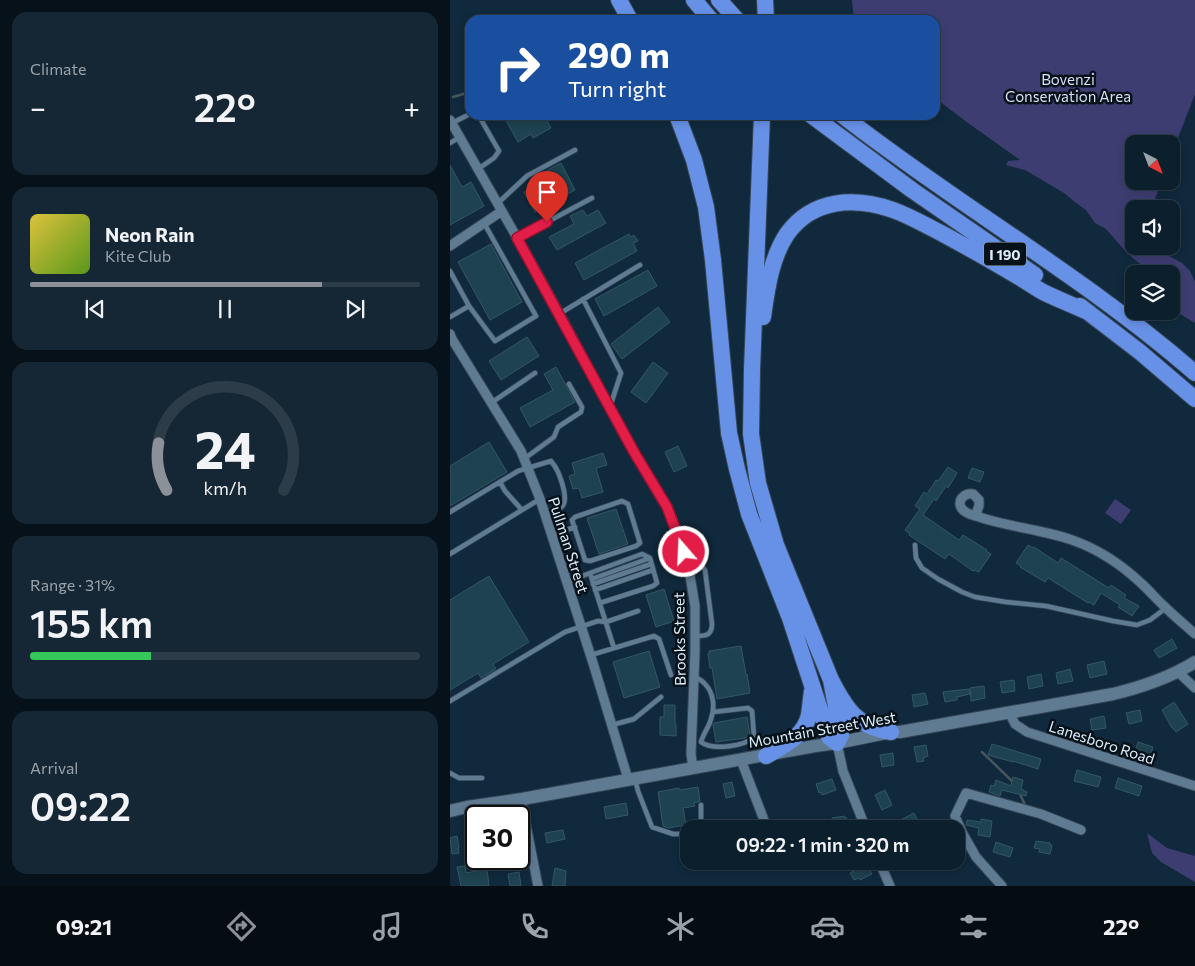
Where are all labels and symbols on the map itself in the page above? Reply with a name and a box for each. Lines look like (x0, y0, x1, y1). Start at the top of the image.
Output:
park label: Bovenzi Conservation Area (1005, 70, 1131, 105)
north arrow (1125, 135, 1180, 190)
pin (526, 171, 568, 222)
road number: I 190 (984, 242, 1026, 266)
street label: Pullman Street (545, 495, 593, 595)
position arrow (657, 525, 709, 577)
street label: Brooks Street (669, 592, 689, 686)
street label: Mountain Street West (747, 707, 897, 751)
street label: Lanesboro Road (1047, 716, 1157, 768)
speed limit sign: 30 (465, 805, 530, 870)

